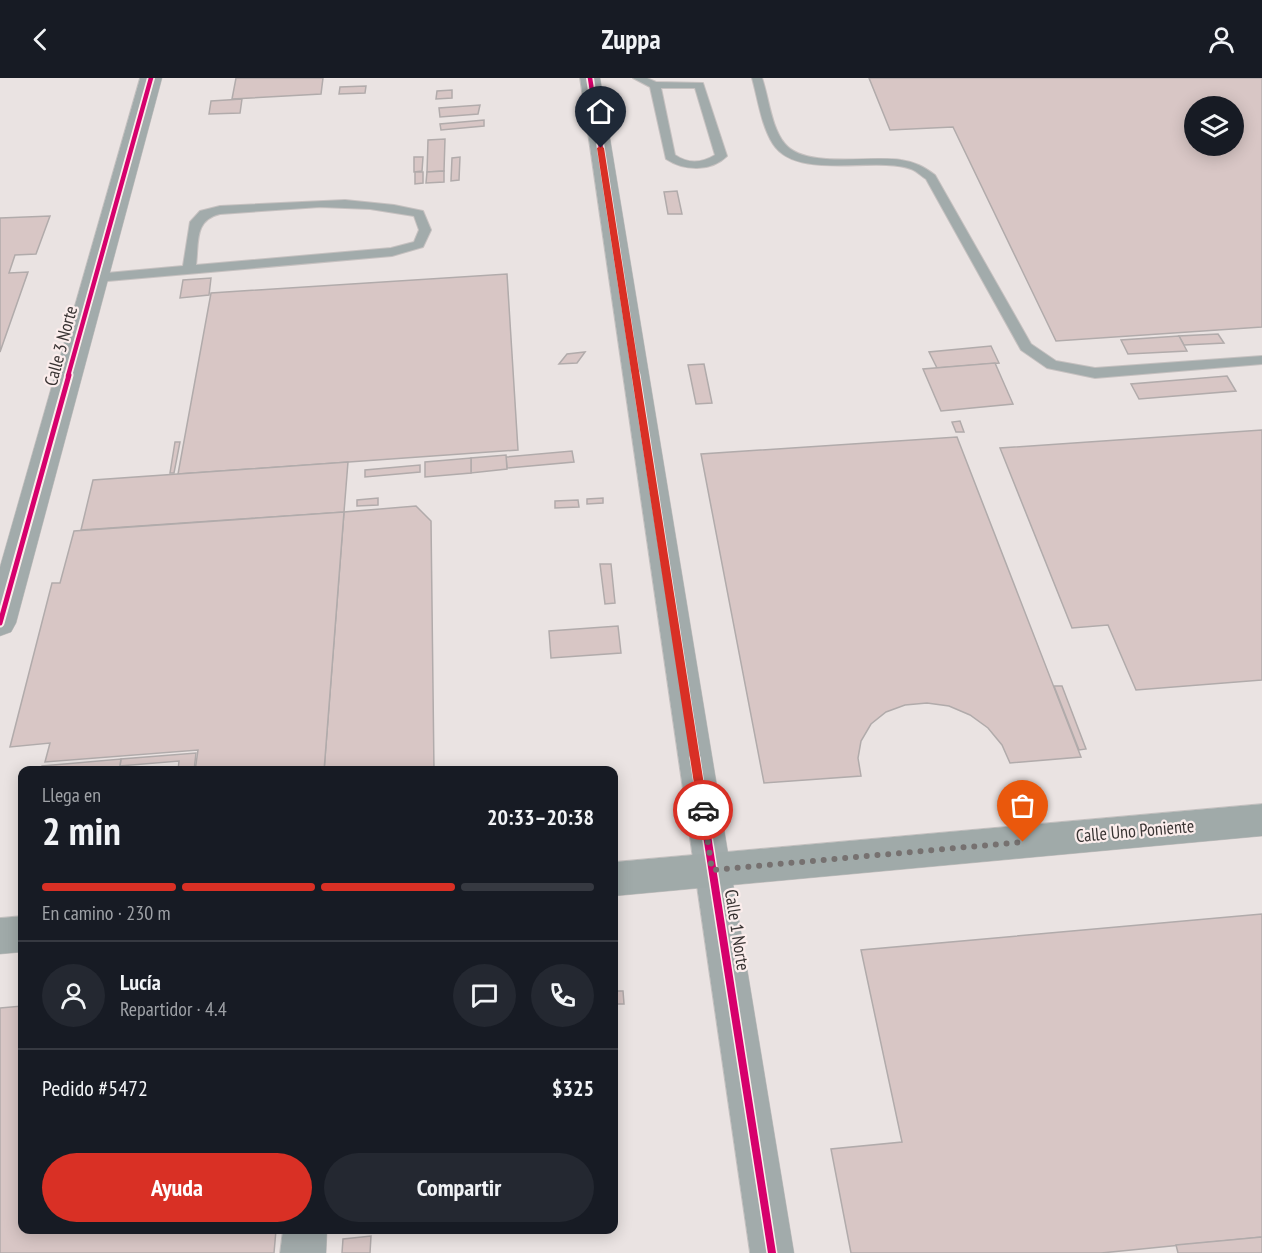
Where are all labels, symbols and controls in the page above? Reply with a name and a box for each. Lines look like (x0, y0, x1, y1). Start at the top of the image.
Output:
text: Zuppa (601, 22, 661, 56)
icon: back (24, 23, 57, 56)
icon: person (1205, 23, 1238, 56)
pin (575, 86, 626, 148)
icon: home (584, 95, 617, 128)
map controls (1184, 96, 1244, 156)
button: layers (1184, 96, 1244, 156)
street label: Calle 3 Norte (39, 303, 82, 388)
courier (673, 780, 733, 840)
pin (997, 780, 1048, 842)
text: Llega en (42, 782, 101, 808)
icon: bag (1006, 789, 1039, 822)
icon: car (687, 794, 720, 827)
text: 20:33–20:38 (487, 803, 594, 831)
text: 2 min (42, 805, 121, 856)
street label: Calle Uno Poniente (1075, 814, 1195, 847)
street label: Calle 1 Norte (720, 888, 755, 972)
text: En camino · 230 m (42, 900, 171, 926)
button: person (42, 964, 105, 1027)
button: chat (453, 964, 516, 1027)
button: phone (531, 964, 594, 1027)
text: Lucía (120, 968, 161, 996)
text: Repartidor · 4.4 (120, 996, 227, 1022)
text: Pedido #5472 (42, 1074, 148, 1102)
text: $325 (552, 1074, 594, 1102)
button: Ayuda (42, 1153, 312, 1222)
button: Compartir (324, 1153, 594, 1222)

